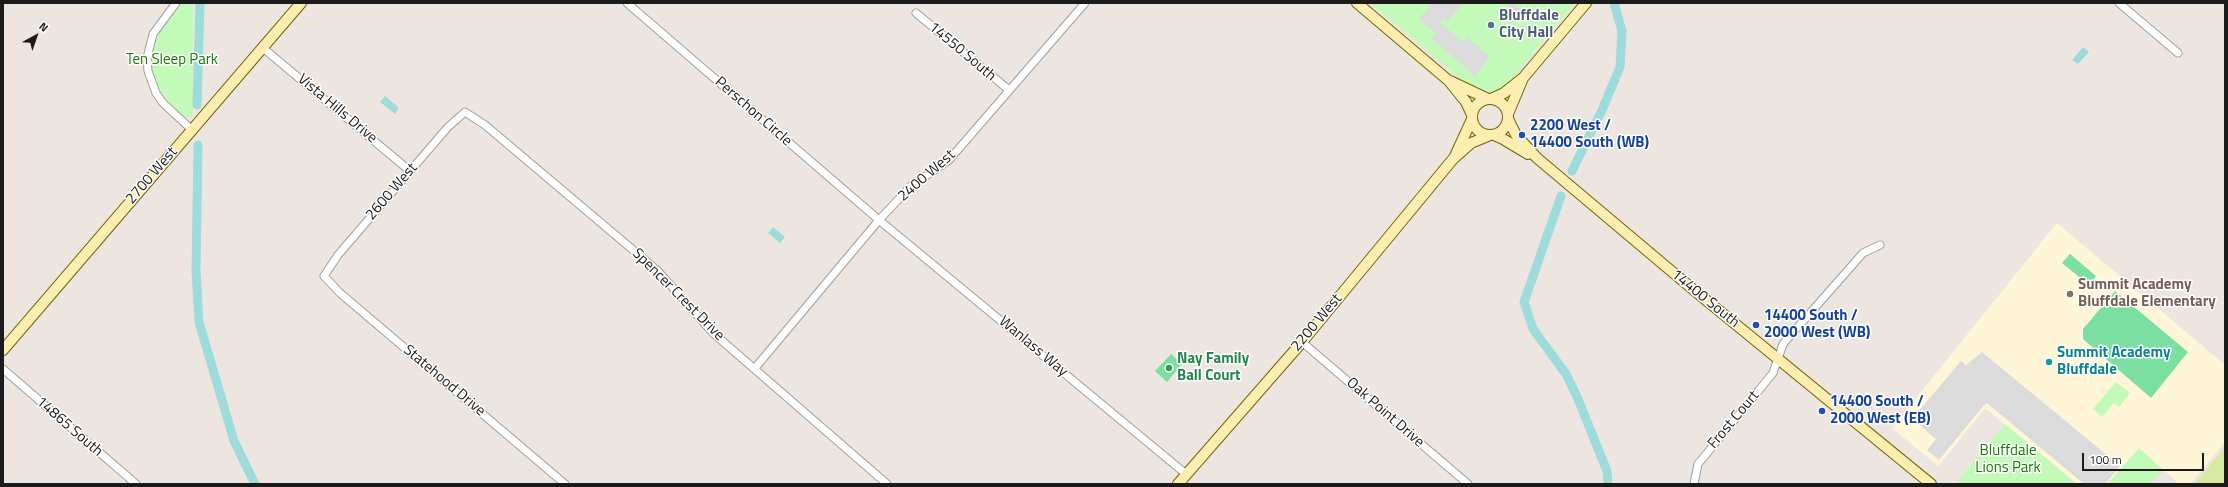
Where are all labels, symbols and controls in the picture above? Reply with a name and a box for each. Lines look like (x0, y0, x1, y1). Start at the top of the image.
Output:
place label: Bluffdale City Hall (1499, 7, 1559, 42)
north arrow (16, 16, 56, 56)
text: N (36, 18, 52, 35)
street label: 14550 South (925, 19, 999, 85)
marker: Bluffdale City Hall (1486, 20, 1496, 30)
park label: Ten Sleep Park (126, 51, 218, 69)
street label: Vista Hills Drive (293, 70, 381, 148)
street label: Perschon Circle (711, 74, 795, 150)
place label: 2200 West / 14400 South (WB) (1530, 117, 1649, 152)
marker: 2200 West / 14400 South (WB) (1517, 130, 1527, 140)
street label: 2700 West (122, 144, 182, 208)
street label: 2400 West (895, 146, 959, 206)
street label: 2600 West (362, 160, 422, 224)
street label: Spencer Crest Drive (628, 245, 728, 345)
street label: 14400 South (1667, 266, 1743, 332)
place label: Summit Academy Bluffdale Elementary (2078, 276, 2216, 311)
marker: Summit Academy Bluffdale Elementary (2065, 289, 2075, 299)
street label: 2200 West (1288, 291, 1346, 355)
place label: 14400 South / 2000 West (WB) (1764, 307, 1870, 342)
street label: Wanlass Way (995, 313, 1071, 381)
marker: 14400 South / 2000 West (WB) (1751, 320, 1761, 330)
street label: Statehood Drive (399, 341, 489, 421)
place label: Summit Academy Bluffdale (2057, 344, 2170, 379)
place label: Nay Family Ball Court (1177, 350, 1249, 385)
marker: Summit Academy Bluffdale (2044, 357, 2054, 367)
marker: Nay Family Ball Court (1164, 363, 1174, 373)
street label: Oak Point Drive (1342, 374, 1428, 452)
street label: Frost Court (1704, 387, 1764, 453)
street label: 14865 South (32, 393, 106, 461)
place label: 14400 South / 2000 West (EB) (1830, 393, 1931, 428)
marker: 14400 South / 2000 West (EB) (1817, 406, 1827, 416)
park label: Bluffdale Lions Park (1975, 442, 2041, 477)
scale bar (2084, 445, 2206, 471)
text: 100 m (2089, 450, 2122, 469)

